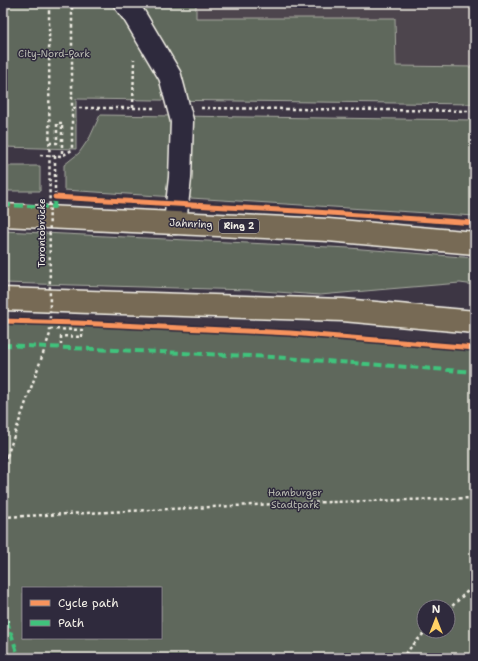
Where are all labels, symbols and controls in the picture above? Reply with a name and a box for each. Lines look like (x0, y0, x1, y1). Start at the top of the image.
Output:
park label: City-Nord-Park (18, 47, 90, 60)
street label: Torontobrücke (35, 198, 48, 268)
street label: Jahnring (169, 216, 213, 231)
road number: Ring 2 (219, 219, 259, 233)
park label: Hamburger Stadtpark (268, 486, 322, 511)
legend (22, 587, 162, 639)
text: Cycle path (58, 595, 119, 611)
north arrow (416, 599, 456, 639)
text: N (432, 602, 441, 617)
text: Path (58, 615, 84, 631)

